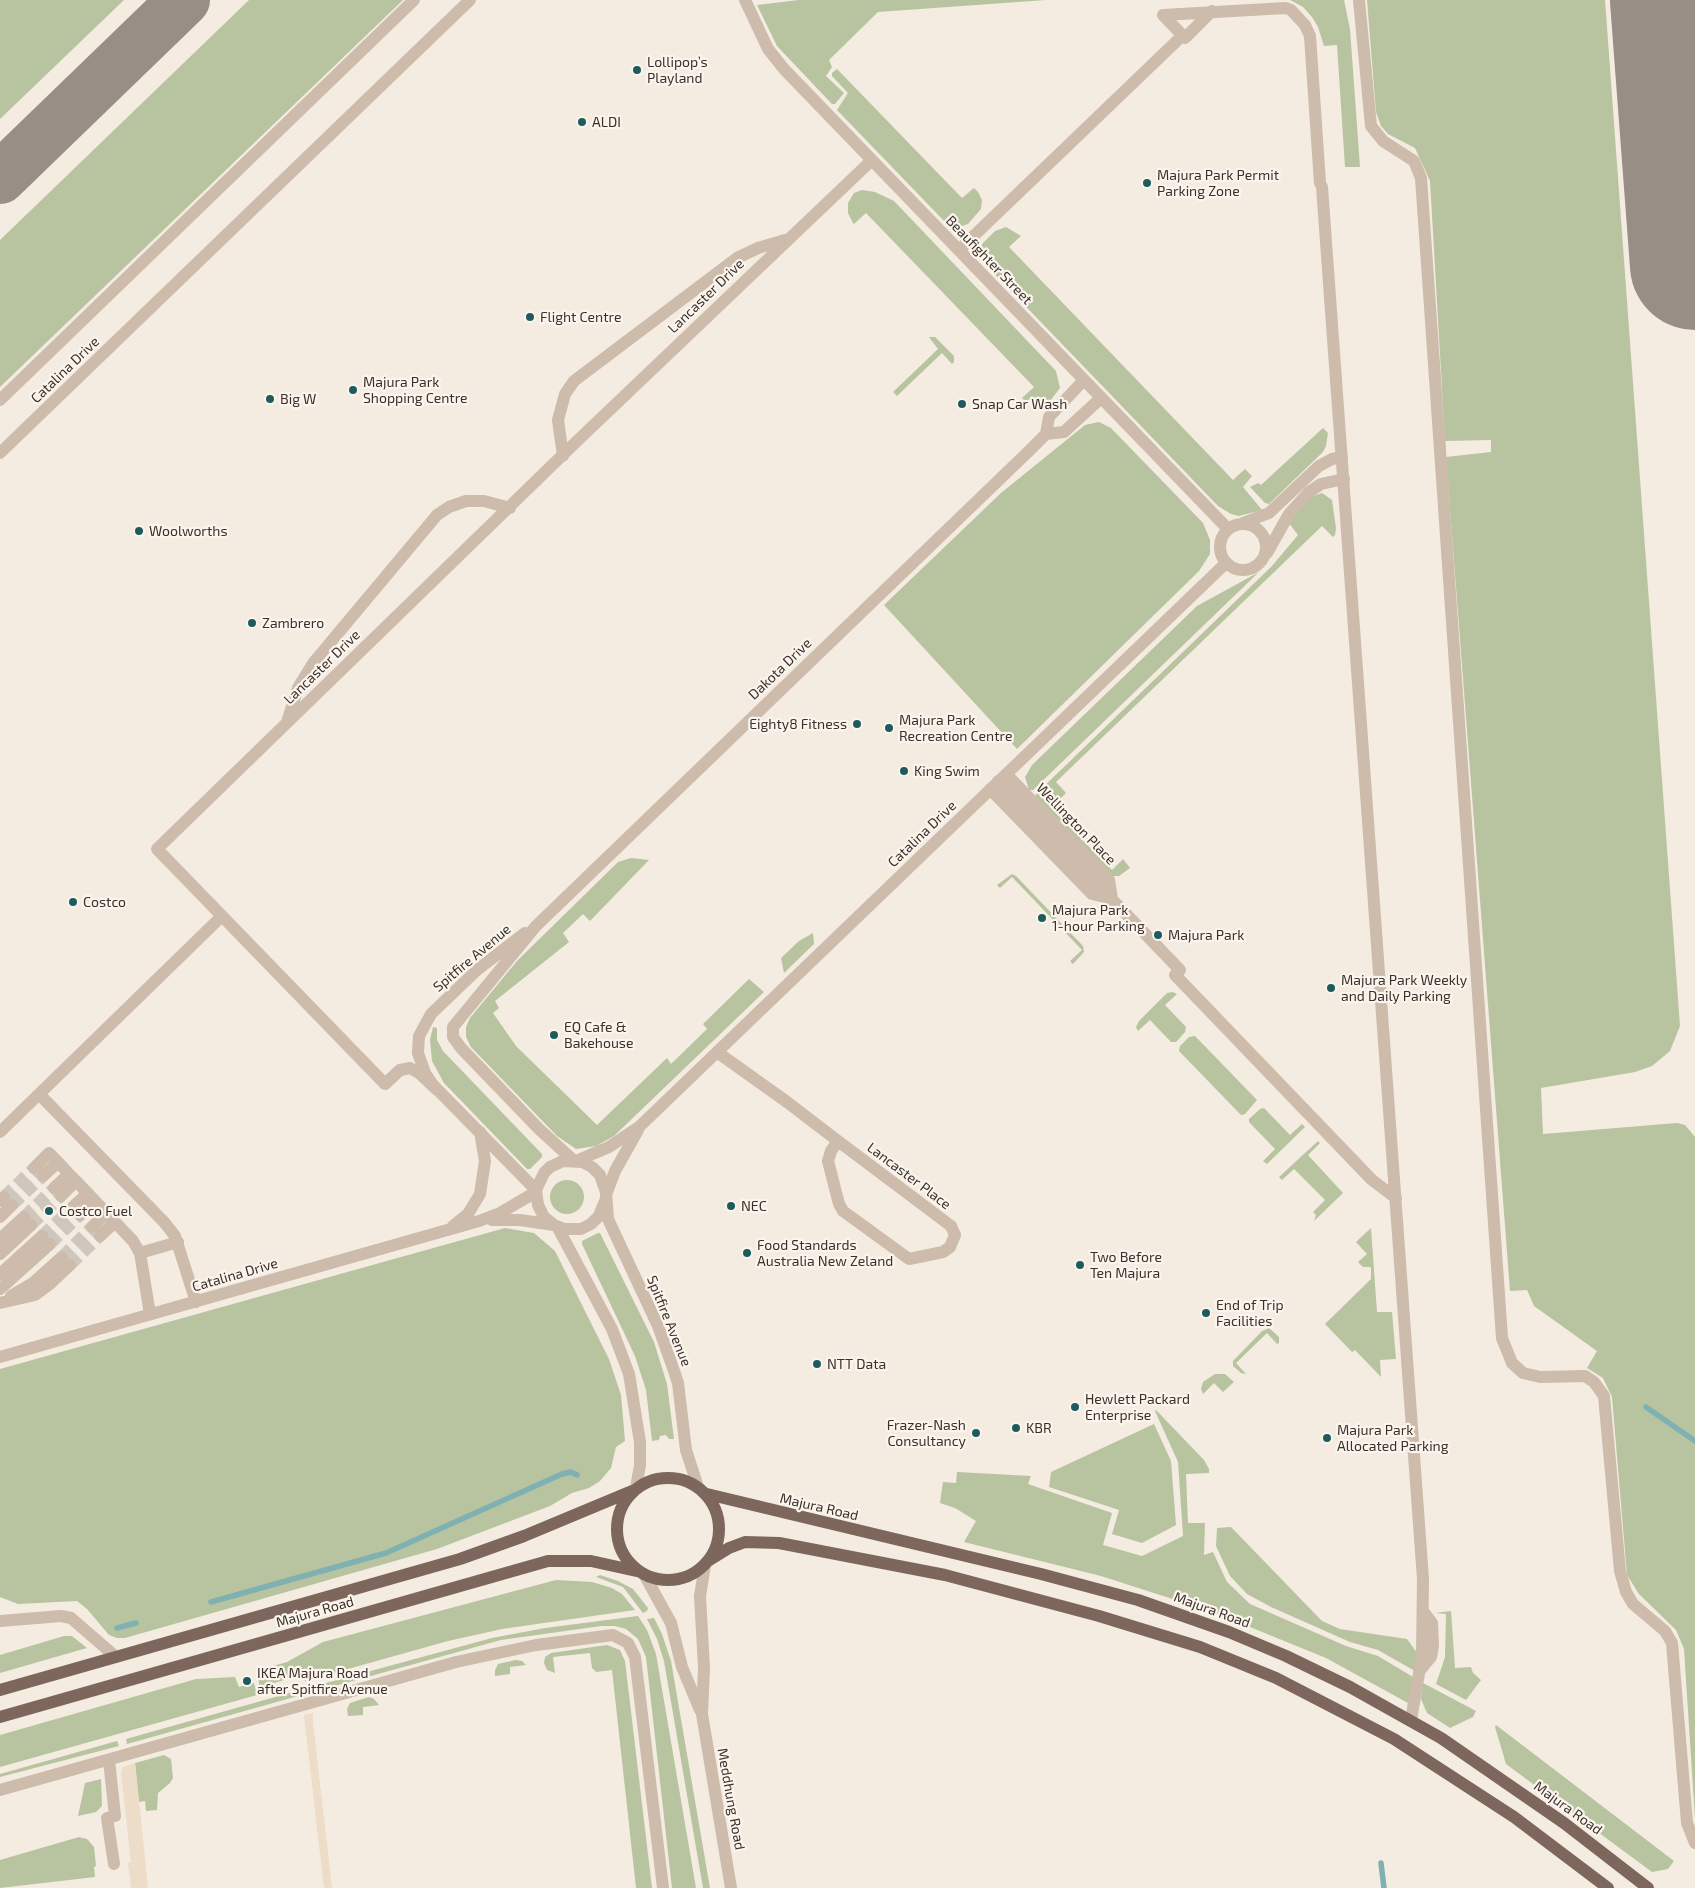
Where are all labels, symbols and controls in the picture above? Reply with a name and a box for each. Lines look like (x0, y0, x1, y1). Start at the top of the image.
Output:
place label: Lollipop’s Playland (647, 54, 708, 86)
marker: Lollipop’s Playland (631, 64, 643, 76)
place label: ALDI (592, 114, 621, 130)
marker: ALDI (576, 116, 588, 128)
place label: Majura Park Permit Parking Zone (1157, 167, 1279, 200)
marker: Majura Park Permit Parking Zone (1141, 177, 1153, 189)
street label: Beaufighter Street (942, 212, 1036, 308)
street label: Lancaster Drive (664, 255, 748, 337)
place label: Flight Centre (540, 309, 621, 325)
marker: Flight Centre (524, 311, 536, 323)
street label: Catalina Drive (27, 333, 103, 407)
place label: Majura Park Shopping Centre (363, 374, 468, 407)
marker: Majura Park Shopping Centre (347, 384, 359, 396)
place label: Big W (280, 391, 316, 407)
marker: Big W (264, 393, 276, 405)
place label: Snap Car Wash (972, 396, 1067, 412)
marker: Snap Car Wash (956, 398, 968, 410)
place label: Woolworths (149, 523, 228, 539)
marker: Woolworths (133, 525, 145, 537)
place label: Zambrero (262, 615, 324, 631)
marker: Zambrero (246, 617, 258, 629)
street label: Lancaster Drive (280, 626, 364, 708)
street label: Dakota Drive (745, 635, 815, 703)
place label: Majura Park Recreation Centre (899, 712, 1013, 744)
place label: Eighty8 Fitness (749, 716, 847, 732)
marker: Eighty8 Fitness (851, 718, 863, 730)
marker: Majura Park Recreation Centre (883, 722, 895, 734)
place label: King Swim (914, 763, 980, 779)
marker: King Swim (898, 765, 910, 777)
street label: Wellington Place (1033, 780, 1119, 868)
street label: Catalina Drive (884, 797, 960, 871)
place label: Costco (83, 894, 126, 910)
marker: Costco (67, 896, 79, 908)
place label: Majura Park 1-hour Parking (1052, 902, 1145, 934)
marker: Majura Park 1-hour Parking (1036, 912, 1048, 924)
street label: Spitfire Avenue (430, 921, 514, 995)
place label: Majura Park (1168, 927, 1244, 943)
marker: Majura Park (1152, 929, 1164, 941)
place label: Majura Park Weekly and Daily Parking (1341, 972, 1467, 1004)
marker: Majura Park Weekly and Daily Parking (1325, 982, 1337, 994)
place label: EQ Cafe & Bakehouse (564, 1019, 633, 1052)
marker: EQ Cafe & Bakehouse (548, 1029, 560, 1041)
street label: Lancaster Place (864, 1139, 954, 1213)
place label: NEC (741, 1198, 767, 1214)
marker: NEC (725, 1200, 737, 1212)
place label: Costco Fuel (59, 1203, 132, 1219)
marker: Costco Fuel (43, 1205, 55, 1217)
place label: Food Standards Australia New Zeland (757, 1237, 893, 1270)
marker: Food Standards Australia New Zeland (741, 1247, 753, 1259)
place label: Two Before Ten Majura (1090, 1249, 1162, 1282)
street label: Catalina Drive (190, 1255, 280, 1295)
marker: Two Before Ten Majura (1074, 1259, 1086, 1271)
street label: Spitfire Avenue (643, 1273, 695, 1369)
place label: End of Trip Facilities (1216, 1297, 1284, 1330)
marker: End of Trip Facilities (1200, 1307, 1212, 1319)
place label: NTT Data (827, 1356, 886, 1372)
marker: NTT Data (811, 1358, 823, 1370)
place label: Hewlett Packard Enterprise (1085, 1391, 1190, 1424)
marker: Hewlett Packard Enterprise (1069, 1401, 1081, 1413)
place label: Frazer-Nash Consultancy (887, 1417, 966, 1450)
place label: KBR (1026, 1420, 1052, 1436)
marker: KBR (1010, 1422, 1022, 1434)
place label: Majura Park Allocated Parking (1337, 1422, 1449, 1454)
marker: Frazer-Nash Consultancy (970, 1427, 982, 1439)
marker: Majura Park Allocated Parking (1321, 1432, 1333, 1444)
street label: Majura Road (778, 1490, 860, 1524)
street label: Majura Road (1171, 1588, 1253, 1632)
street label: Majura Road (274, 1593, 356, 1631)
place label: IKEA Majura Road after Spitfire Avenue (257, 1665, 388, 1698)
marker: IKEA Majura Road after Spitfire Avenue (241, 1675, 253, 1687)
street label: Meddhung Road (714, 1747, 748, 1851)
street label: Majura Road (1531, 1778, 1605, 1838)

